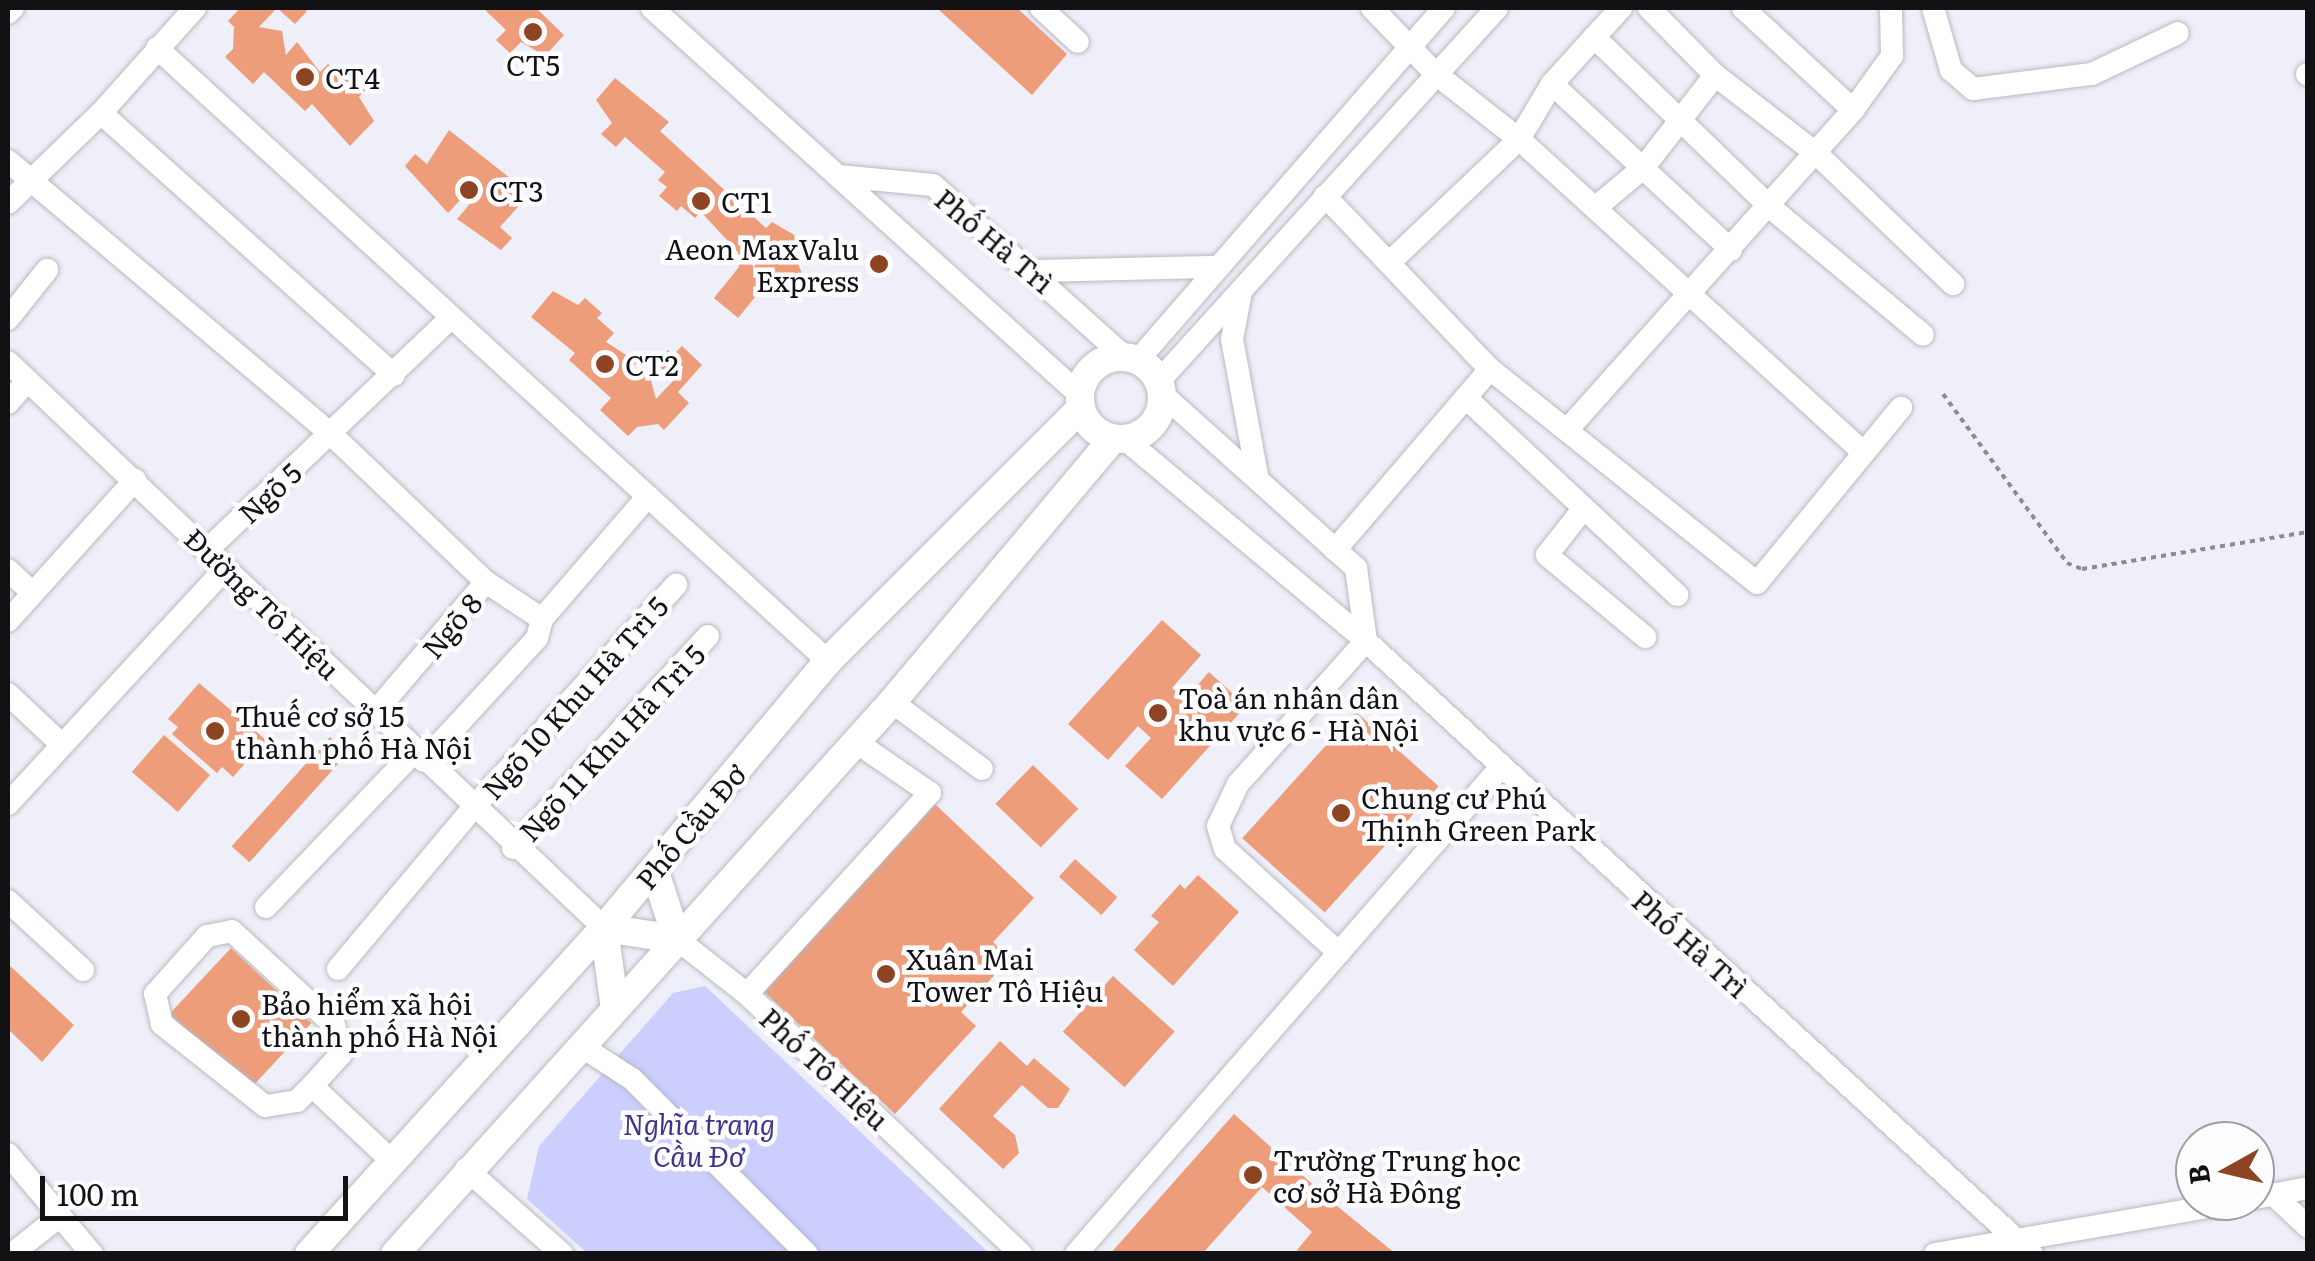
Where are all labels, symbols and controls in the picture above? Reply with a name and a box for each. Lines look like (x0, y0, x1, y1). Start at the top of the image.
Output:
marker: CT5 (522, 21, 544, 43)
place label: CT5 (506, 47, 560, 81)
place label: CT4 (325, 60, 380, 94)
marker: CT4 (294, 66, 316, 88)
place label: CT3 (489, 173, 544, 207)
marker: CT3 (458, 179, 480, 201)
street label: Phố Hà Trì (929, 181, 1061, 299)
place label: CT1 (721, 184, 772, 218)
marker: CT1 (690, 190, 712, 212)
place label: Aeon MaxValu Express (665, 231, 859, 297)
marker: Aeon MaxValu Express (868, 253, 890, 275)
place label: CT2 (625, 347, 679, 381)
marker: CT2 (594, 353, 616, 375)
street label: Ngõ 5 (231, 455, 307, 529)
street label: Đường Tô Hiệu (179, 521, 347, 685)
street label: Ngõ 8 (414, 586, 488, 664)
street label: Ngõ 10 Khu Hà Trì 5 (474, 589, 674, 805)
street label: Ngõ 11 Khu Hà Trì 5 (511, 637, 711, 847)
place label: Toà án nhân dân khu vực 6 - Hà Nội (1178, 680, 1419, 746)
place label: Thuế cơ sở 15 thành phố Hà Nội (235, 698, 471, 764)
marker: Toà án nhân dân khu vực 6 - Hà Nội (1147, 702, 1169, 724)
marker: Thuế cơ sở 15 thành phố Hà Nội (204, 720, 226, 742)
street label: Phố Cầu Đơ (628, 757, 752, 895)
place label: Chung cư Phú Thịnh Green Park (1361, 780, 1596, 846)
marker: Chung cư Phú Thịnh Green Park (1330, 802, 1352, 824)
street label: Phố Hà Trì (1626, 882, 1756, 1004)
place label: Xuân Mai Tower Tô Hiệu (906, 941, 1103, 1007)
marker: Xuân Mai Tower Tô Hiệu (875, 963, 897, 985)
place label: Bảo hiểm xã hội thành phố Hà Nội (261, 986, 497, 1052)
street label: Phố Tô Hiệu (754, 1000, 896, 1136)
marker: Bảo hiểm xã hội thành phố Hà Nội (230, 1008, 252, 1030)
park label: Nghĩa trang Cầu Đơ (623, 1106, 775, 1172)
north arrow (2175, 1121, 2275, 1221)
place label: Trường Trung học cơ sở Hà Đông (1273, 1142, 1521, 1208)
scale bar (45, 1156, 352, 1218)
text: B (2175, 1162, 2219, 1187)
marker: Trường Trung học cơ sở Hà Đông (1242, 1164, 1264, 1186)
text: 100 m (57, 1171, 139, 1215)

